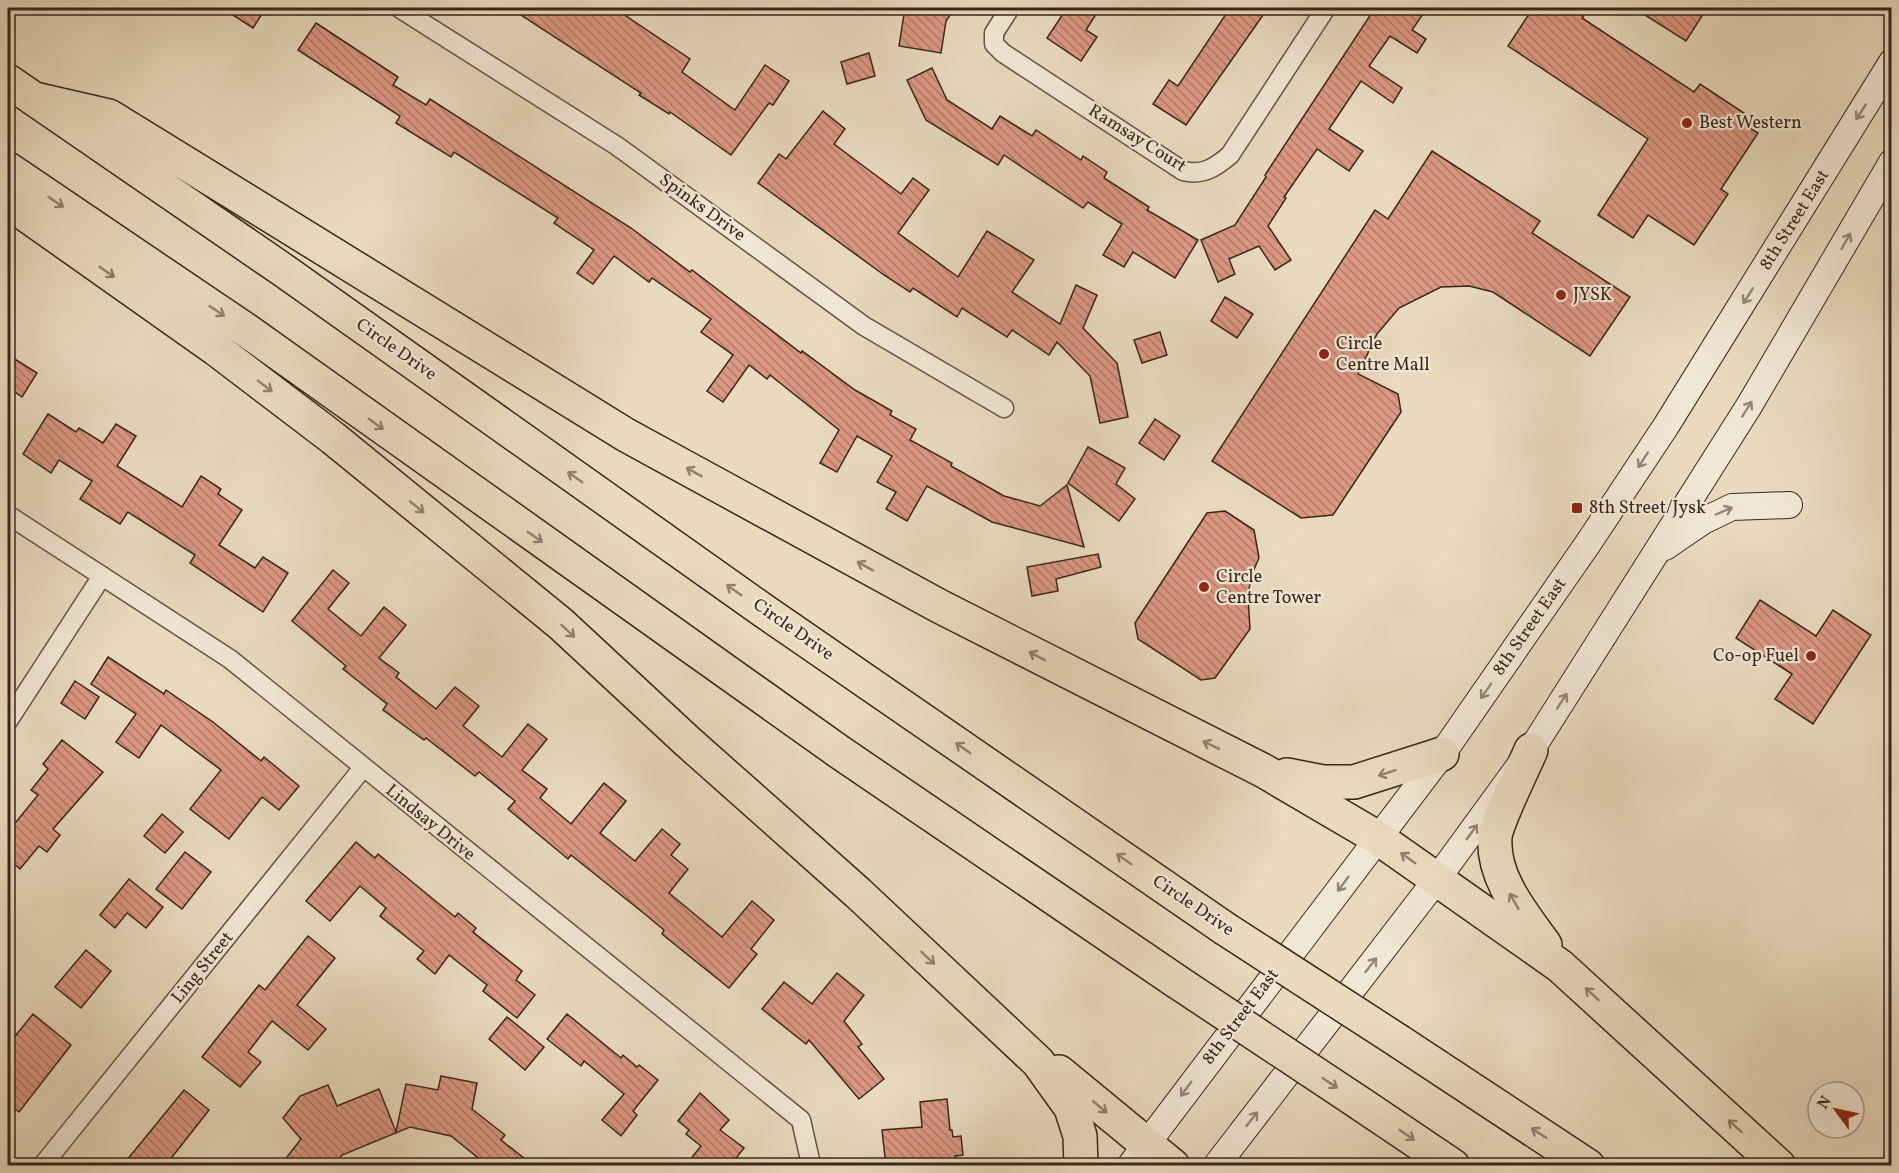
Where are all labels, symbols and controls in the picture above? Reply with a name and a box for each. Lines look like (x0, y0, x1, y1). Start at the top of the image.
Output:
street label: Ramsay Court (1083, 99, 1191, 179)
one-way arrow (1855, 103, 1867, 120)
place label: Best Western (1699, 111, 1802, 136)
marker: Best Western (1680, 116, 1694, 130)
street label: 8th Street East (1754, 165, 1836, 275)
street label: Spinks Drive (654, 168, 750, 248)
one-way arrow (48, 195, 65, 208)
one-way arrow (1840, 232, 1852, 249)
one-way arrow (98, 266, 114, 278)
place label: JYSK (1573, 283, 1612, 308)
one-way arrow (1741, 287, 1753, 304)
marker: JYSK (1554, 288, 1568, 302)
one-way arrow (209, 305, 225, 317)
street label: Circle Drive (350, 313, 442, 387)
place label: Circle Centre Mall (1336, 332, 1430, 378)
marker: Circle Centre Mall (1317, 347, 1331, 361)
one-way arrow (256, 379, 272, 392)
one-way arrow (1741, 401, 1753, 418)
one-way arrow (368, 418, 384, 430)
one-way arrow (1637, 452, 1649, 468)
one-way arrow (685, 466, 703, 477)
one-way arrow (567, 471, 583, 483)
place label: 8th Street/Jysk (1589, 496, 1706, 521)
one-way arrow (409, 500, 425, 513)
marker: 8th Street/Jysk (1570, 501, 1584, 515)
one-way arrow (1715, 505, 1733, 516)
one-way arrow (527, 531, 543, 543)
one-way arrow (857, 560, 874, 572)
place label: Circle Centre Tower (1216, 565, 1321, 611)
street label: 8th Street East (1487, 573, 1573, 681)
marker: Circle Centre Tower (1197, 580, 1211, 594)
one-way arrow (726, 584, 742, 596)
street label: Circle Drive (747, 593, 839, 667)
one-way arrow (561, 623, 576, 638)
place label: Co-op Fuel (1713, 644, 1799, 669)
marker: Co-op Fuel (1804, 649, 1818, 663)
one-way arrow (1029, 650, 1047, 662)
one-way arrow (1480, 682, 1492, 699)
one-way arrow (1556, 693, 1568, 710)
one-way arrow (1202, 739, 1220, 751)
one-way arrow (956, 742, 972, 754)
one-way arrow (1378, 768, 1397, 779)
street label: Lindsay Drive (380, 779, 480, 867)
one-way arrow (1466, 824, 1478, 840)
one-way arrow (1400, 852, 1417, 864)
one-way arrow (1116, 853, 1133, 865)
street label: Circle Drive (1147, 869, 1239, 943)
one-way arrow (1336, 876, 1349, 892)
one-way arrow (1508, 893, 1520, 910)
street label: Ling Street (166, 927, 240, 1009)
one-way arrow (920, 951, 935, 965)
one-way arrow (1365, 957, 1378, 973)
street label: 8th Street East (1197, 964, 1285, 1070)
one-way arrow (1584, 987, 1599, 1001)
one-way arrow (1321, 1077, 1337, 1089)
north arrow (1806, 1080, 1866, 1140)
one-way arrow (1180, 1081, 1192, 1097)
text: N (1813, 1092, 1838, 1114)
one-way arrow (1092, 1100, 1107, 1114)
one-way arrow (1245, 1111, 1258, 1127)
one-way arrow (1728, 1119, 1743, 1133)
one-way arrow (1530, 1127, 1547, 1140)
one-way arrow (1399, 1129, 1415, 1141)

